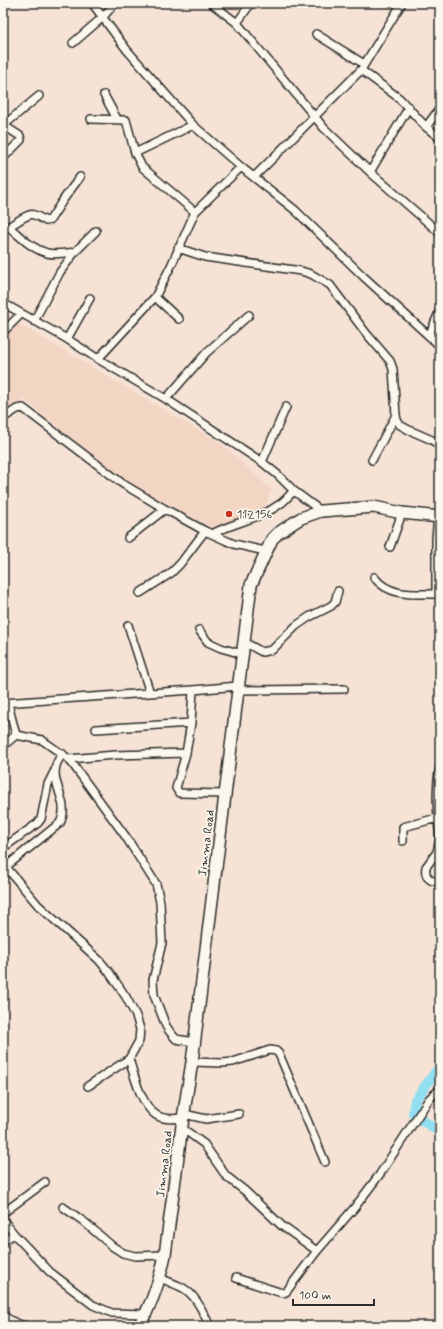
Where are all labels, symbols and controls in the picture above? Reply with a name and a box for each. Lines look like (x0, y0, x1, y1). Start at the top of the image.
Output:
place label: 112156 (237, 507, 272, 523)
marker: 112156 (224, 509, 234, 519)
street label: Jimma Road (195, 809, 219, 877)
street label: Jimma Road (153, 1130, 177, 1198)
scale bar (293, 1281, 374, 1307)
text: 100 m (299, 1288, 331, 1304)

